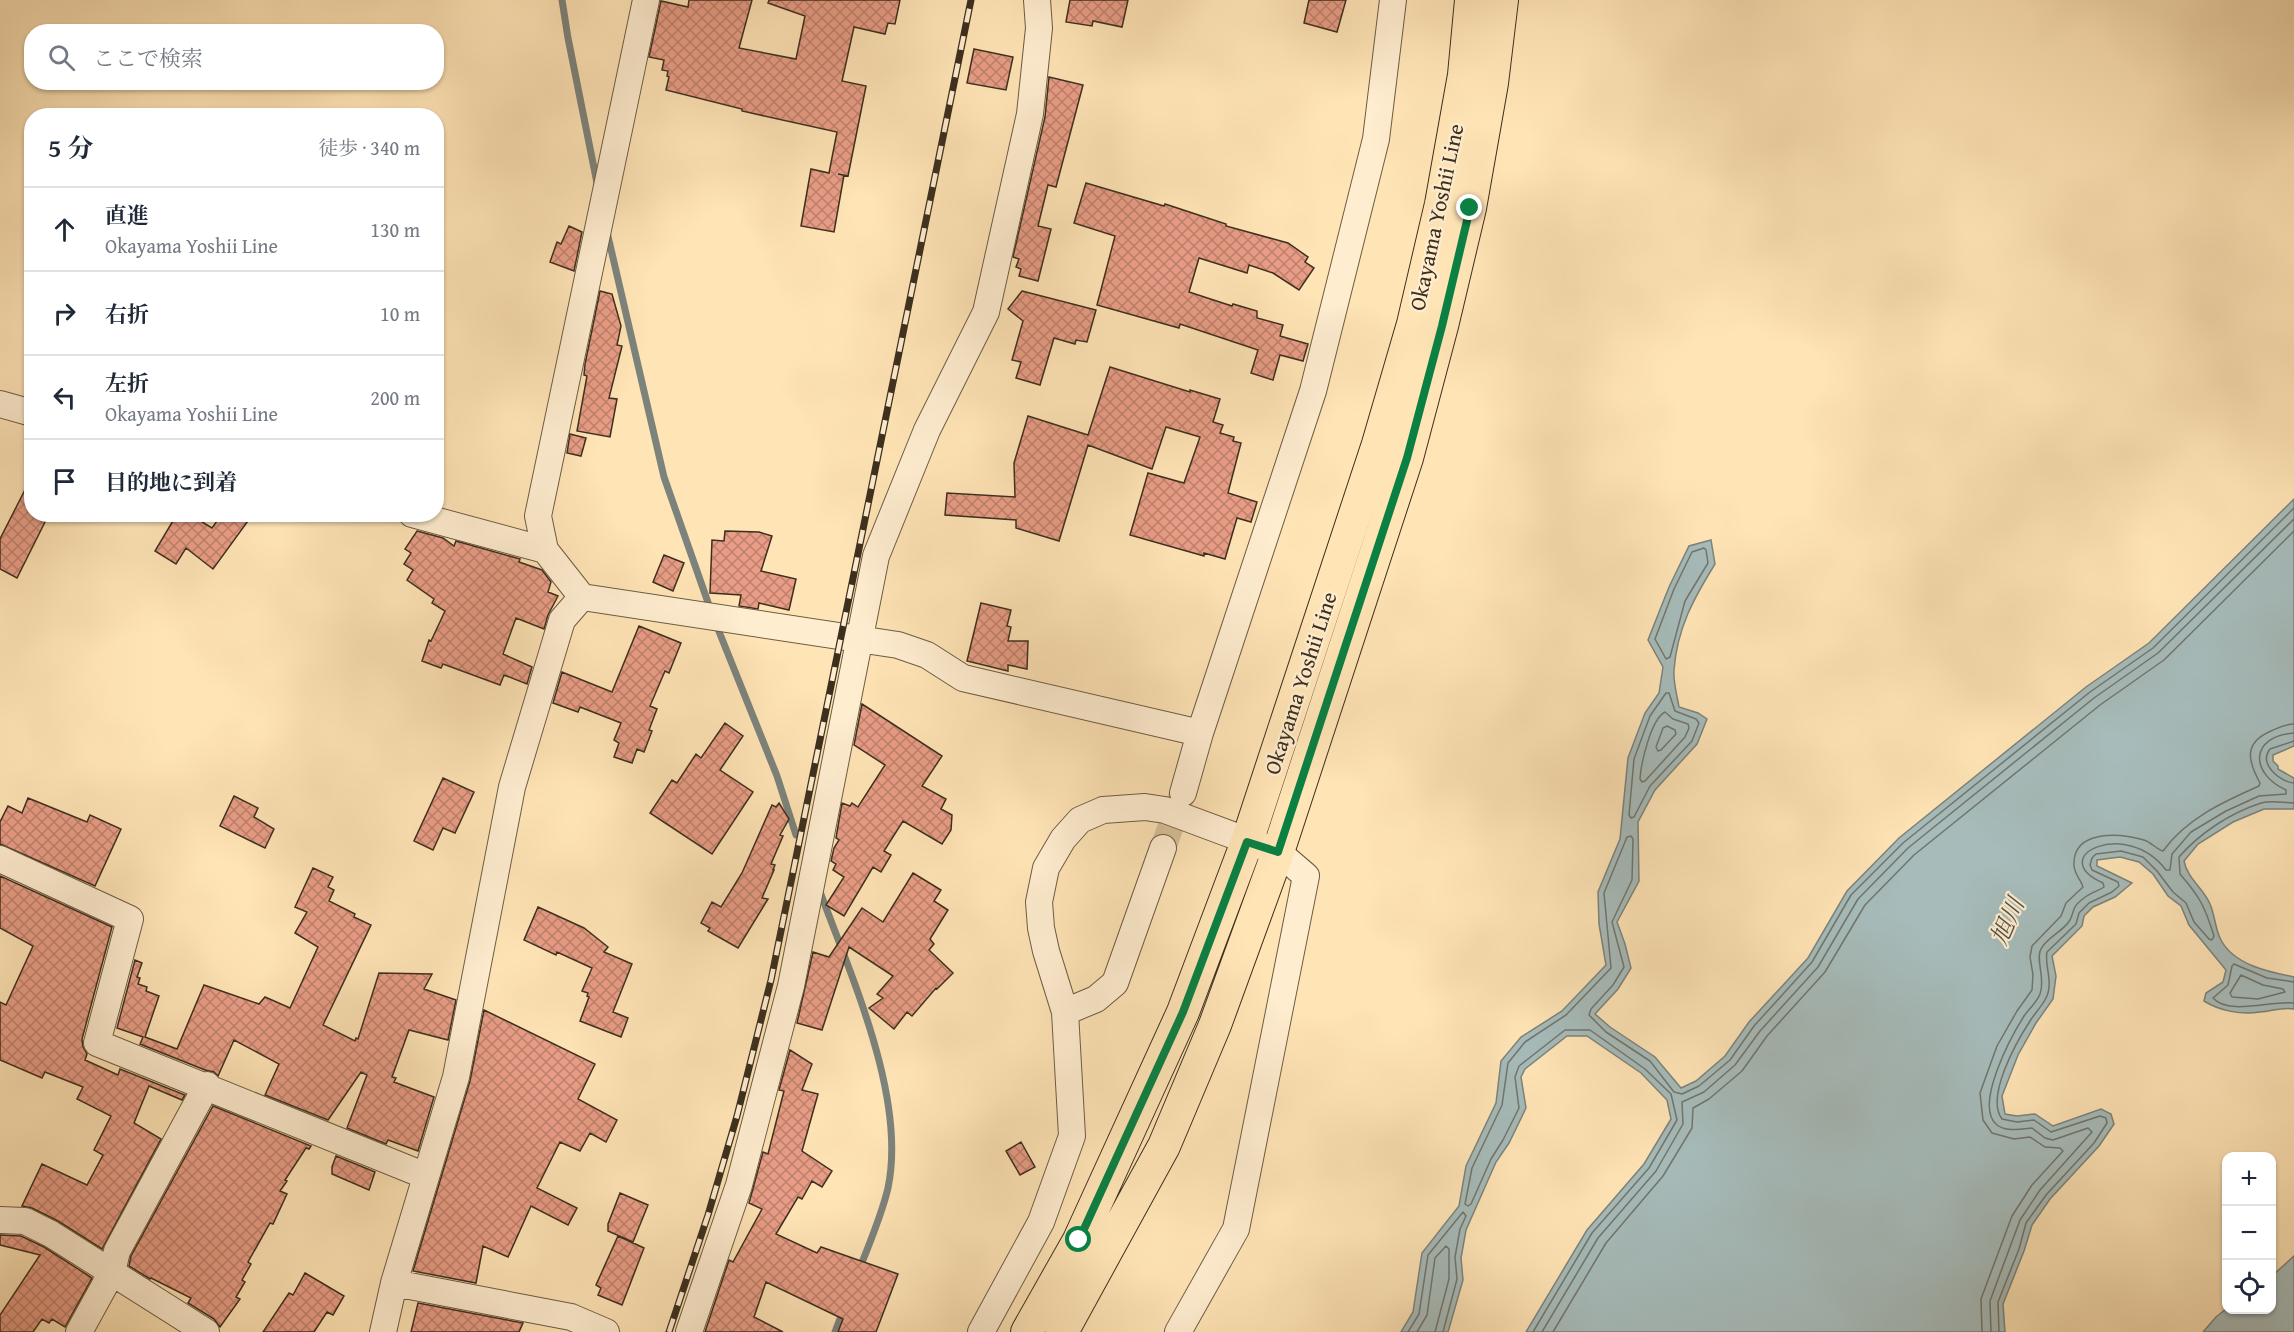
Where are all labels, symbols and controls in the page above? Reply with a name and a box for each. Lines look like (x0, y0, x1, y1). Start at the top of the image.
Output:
search box (24, 24, 444, 90)
icon: search (45, 41, 78, 74)
text: ここで検索 (93, 42, 203, 74)
street label: Okayama Yoshii Line (1401, 121, 1471, 313)
text: 5 分 (48, 128, 93, 167)
text: 徒歩 · 340 m (318, 133, 420, 162)
route end (1456, 194, 1482, 220)
text: 直進 (105, 199, 149, 231)
icon: ahead (48, 213, 81, 246)
text: 130 m (370, 215, 420, 244)
text: Okayama Yoshii Line (105, 231, 278, 260)
icon: right (48, 297, 81, 330)
text: 右折 (105, 298, 149, 330)
text: 10 m (380, 299, 420, 328)
text: 左折 (105, 367, 149, 399)
icon: left (48, 381, 81, 414)
text: 200 m (370, 383, 420, 412)
text: Okayama Yoshii Line (105, 399, 278, 428)
icon: arrive (48, 465, 81, 498)
text: 目的地に到着 (105, 466, 237, 498)
street label: Okayama Yoshii Line (1255, 588, 1345, 778)
water label: 旭川 (1981, 889, 2034, 950)
map controls (2222, 1152, 2276, 1314)
button: + (2222, 1152, 2276, 1206)
button: − (2222, 1206, 2276, 1260)
route start (1065, 1226, 1091, 1252)
button: locate (2222, 1260, 2276, 1314)

